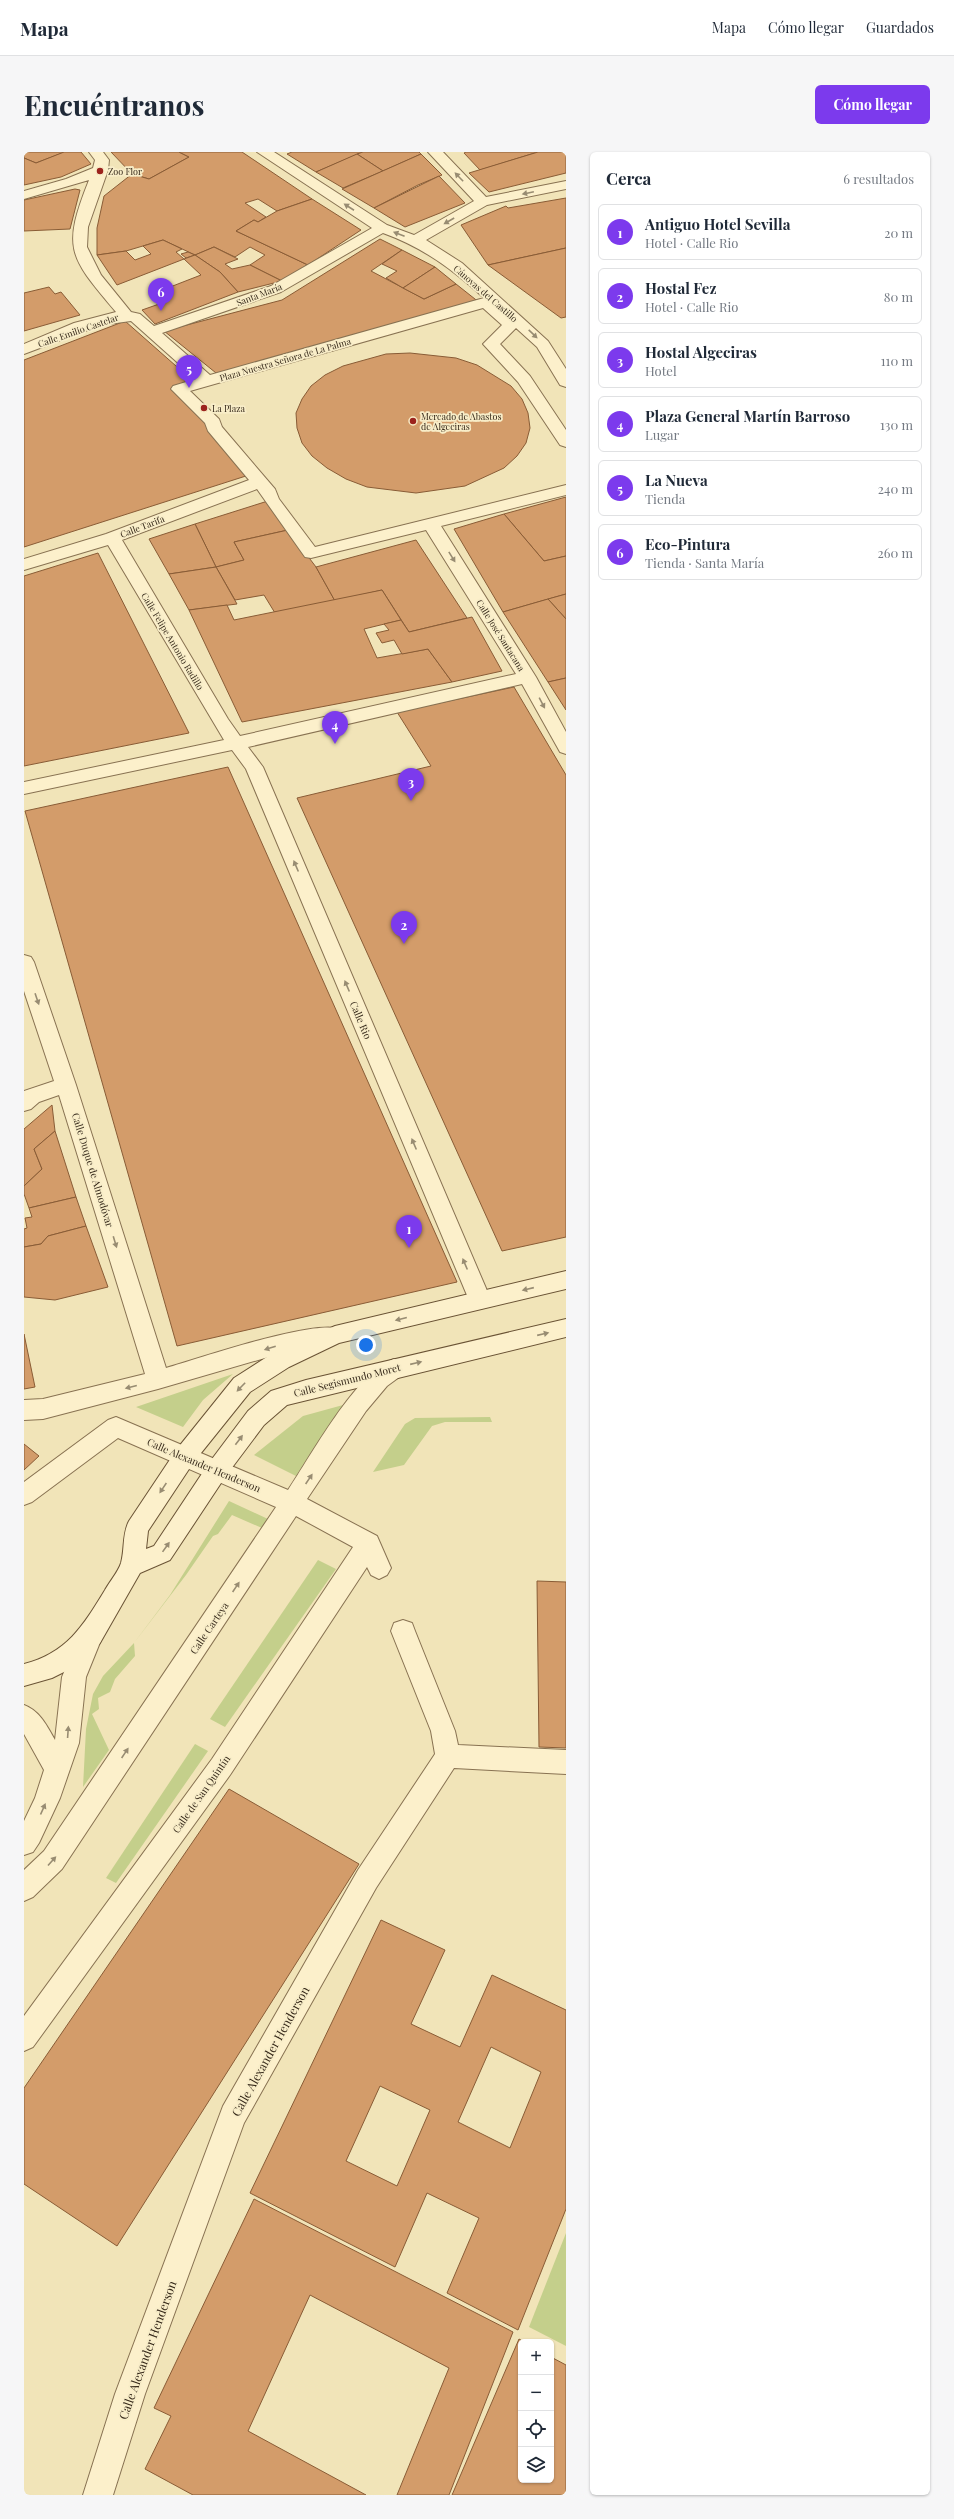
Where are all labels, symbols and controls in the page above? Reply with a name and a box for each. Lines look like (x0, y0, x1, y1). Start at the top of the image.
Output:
text: Mapa (20, 15, 69, 41)
text: Mapa (712, 18, 746, 37)
text: Cómo llegar (768, 18, 844, 37)
text: Guardados (866, 18, 934, 37)
button: Cómo llegar (815, 85, 930, 124)
text: Encuéntranos (24, 86, 204, 123)
place label: Zoo Flor (108, 165, 142, 177)
marker: Zoo Flor (95, 166, 105, 176)
text: Cerca (606, 167, 651, 189)
text: 6 resultados (843, 170, 914, 187)
one-way arrow (454, 172, 464, 182)
one-way arrow (522, 190, 534, 196)
one-way arrow (344, 203, 355, 210)
text: Antiguo Hotel Sevilla (645, 214, 790, 234)
one-way arrow (444, 218, 455, 224)
text: 1 (618, 224, 622, 241)
text: 20 m (884, 224, 913, 241)
one-way arrow (392, 231, 404, 237)
text: Hotel · Calle Rio (645, 234, 738, 251)
street label: Cánovas del Castillo (451, 262, 521, 324)
pin: 6 (148, 278, 174, 311)
text: Hostal Fez (645, 278, 717, 298)
street label: Santa María (234, 280, 284, 308)
text: 2 (617, 288, 623, 305)
text: 80 m (884, 288, 913, 305)
text: Hotel · Calle Rio (645, 298, 738, 315)
street label: Calle Emilio Castelar (36, 311, 120, 349)
one-way arrow (528, 329, 537, 338)
street label: Plaza Nuestra Señora de La Palma (218, 334, 352, 384)
text: Hostal Algeciras (645, 342, 757, 362)
text: 3 (617, 352, 623, 369)
text: 110 m (881, 352, 913, 369)
pin: 5 (176, 355, 202, 388)
text: Hotel (645, 362, 677, 379)
place label: La Plaza (212, 402, 245, 414)
marker: La Plaza (199, 403, 209, 413)
text: Plaza General Martín Barroso (645, 406, 850, 426)
place label: Mercado de Abastos de Algeciras (421, 410, 501, 432)
marker: Mercado de Abastos de Algeciras (408, 416, 418, 426)
text: 4 (617, 416, 623, 433)
text: 130 m (880, 416, 913, 433)
text: Lugar (645, 426, 679, 443)
text: La Nueva (645, 470, 708, 490)
text: 5 (617, 480, 623, 497)
text: 240 m (878, 480, 913, 497)
text: Tienda (645, 490, 685, 507)
street label: Calle Tarifa (118, 512, 166, 540)
text: Eco-Pintura (645, 534, 730, 554)
text: 6 (616, 544, 624, 561)
text: 260 m (877, 544, 913, 561)
one-way arrow (448, 552, 456, 562)
text: Tienda · Santa María (645, 554, 764, 571)
street label: Calle Felipe Antonio Radillo (139, 590, 207, 692)
street label: Calle José Santacana (474, 597, 528, 673)
one-way arrow (538, 697, 545, 709)
pin: 4 (322, 711, 348, 744)
pin: 3 (398, 768, 424, 801)
one-way arrow (293, 859, 299, 871)
pin: 2 (391, 911, 417, 944)
one-way arrow (344, 980, 350, 991)
one-way arrow (34, 993, 40, 1005)
street label: Calle Rio (347, 999, 375, 1042)
street label: Calle Duque de Almodóvar (69, 1111, 117, 1230)
one-way arrow (411, 1138, 417, 1150)
pin: 1 (396, 1215, 422, 1248)
one-way arrow (112, 1237, 118, 1249)
one-way arrow (461, 1257, 467, 1269)
one-way arrow (522, 1286, 534, 1292)
one-way arrow (395, 1316, 408, 1322)
one-way arrow (537, 1330, 549, 1336)
your location (356, 1335, 376, 1355)
one-way arrow (263, 1345, 275, 1351)
street label: Calle Segismundo Moret (292, 1360, 402, 1400)
one-way arrow (410, 1360, 423, 1366)
one-way arrow (236, 1382, 245, 1392)
one-way arrow (125, 1384, 137, 1390)
street label: Calle Alexander Henderson (145, 1435, 263, 1495)
one-way arrow (235, 1435, 244, 1446)
one-way arrow (305, 1474, 313, 1485)
one-way arrow (159, 1483, 167, 1493)
one-way arrow (162, 1542, 170, 1552)
one-way arrow (232, 1582, 240, 1592)
street label: Calle Carteya (186, 1599, 232, 1657)
one-way arrow (64, 1726, 71, 1738)
one-way arrow (121, 1748, 129, 1758)
street label: Calle de San Quintín (169, 1752, 233, 1836)
one-way arrow (40, 1803, 46, 1814)
one-way arrow (47, 1856, 56, 1865)
street label: Calle Alexander Henderson (227, 1983, 313, 2119)
street label: Calle Alexander Henderson (114, 2278, 180, 2422)
map controls (518, 2339, 554, 2483)
button: + (518, 2339, 554, 2375)
button: − (518, 2375, 554, 2411)
button: locate (518, 2411, 554, 2447)
button: layers (518, 2447, 554, 2483)

